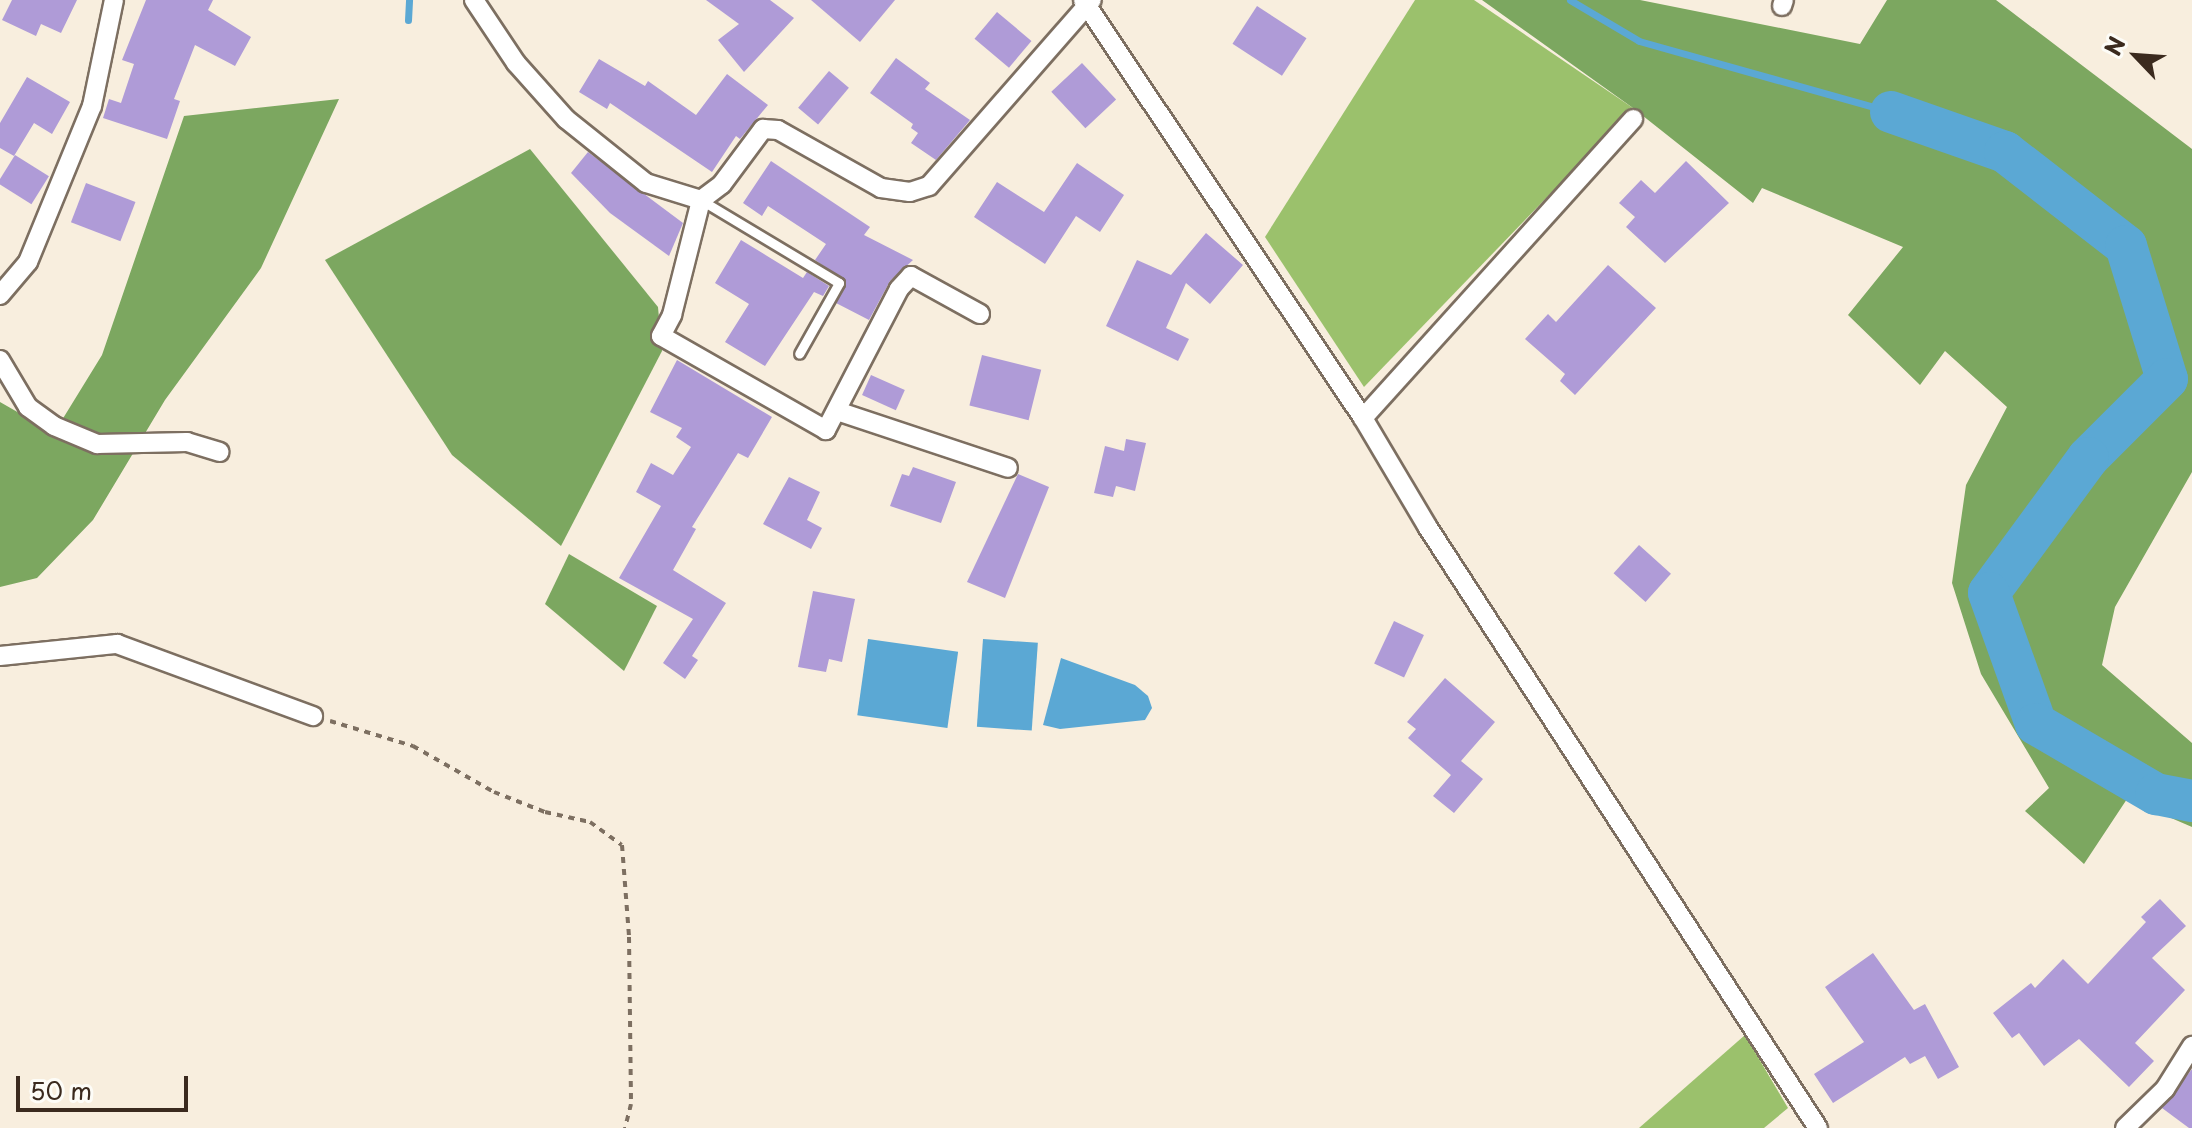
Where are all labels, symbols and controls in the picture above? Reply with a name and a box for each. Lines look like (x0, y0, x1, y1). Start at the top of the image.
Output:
north arrow (2096, 16, 2176, 96)
text: N (2095, 31, 2132, 61)
scale bar (20, 1060, 192, 1110)
text: 50 m (30, 1072, 92, 1108)

